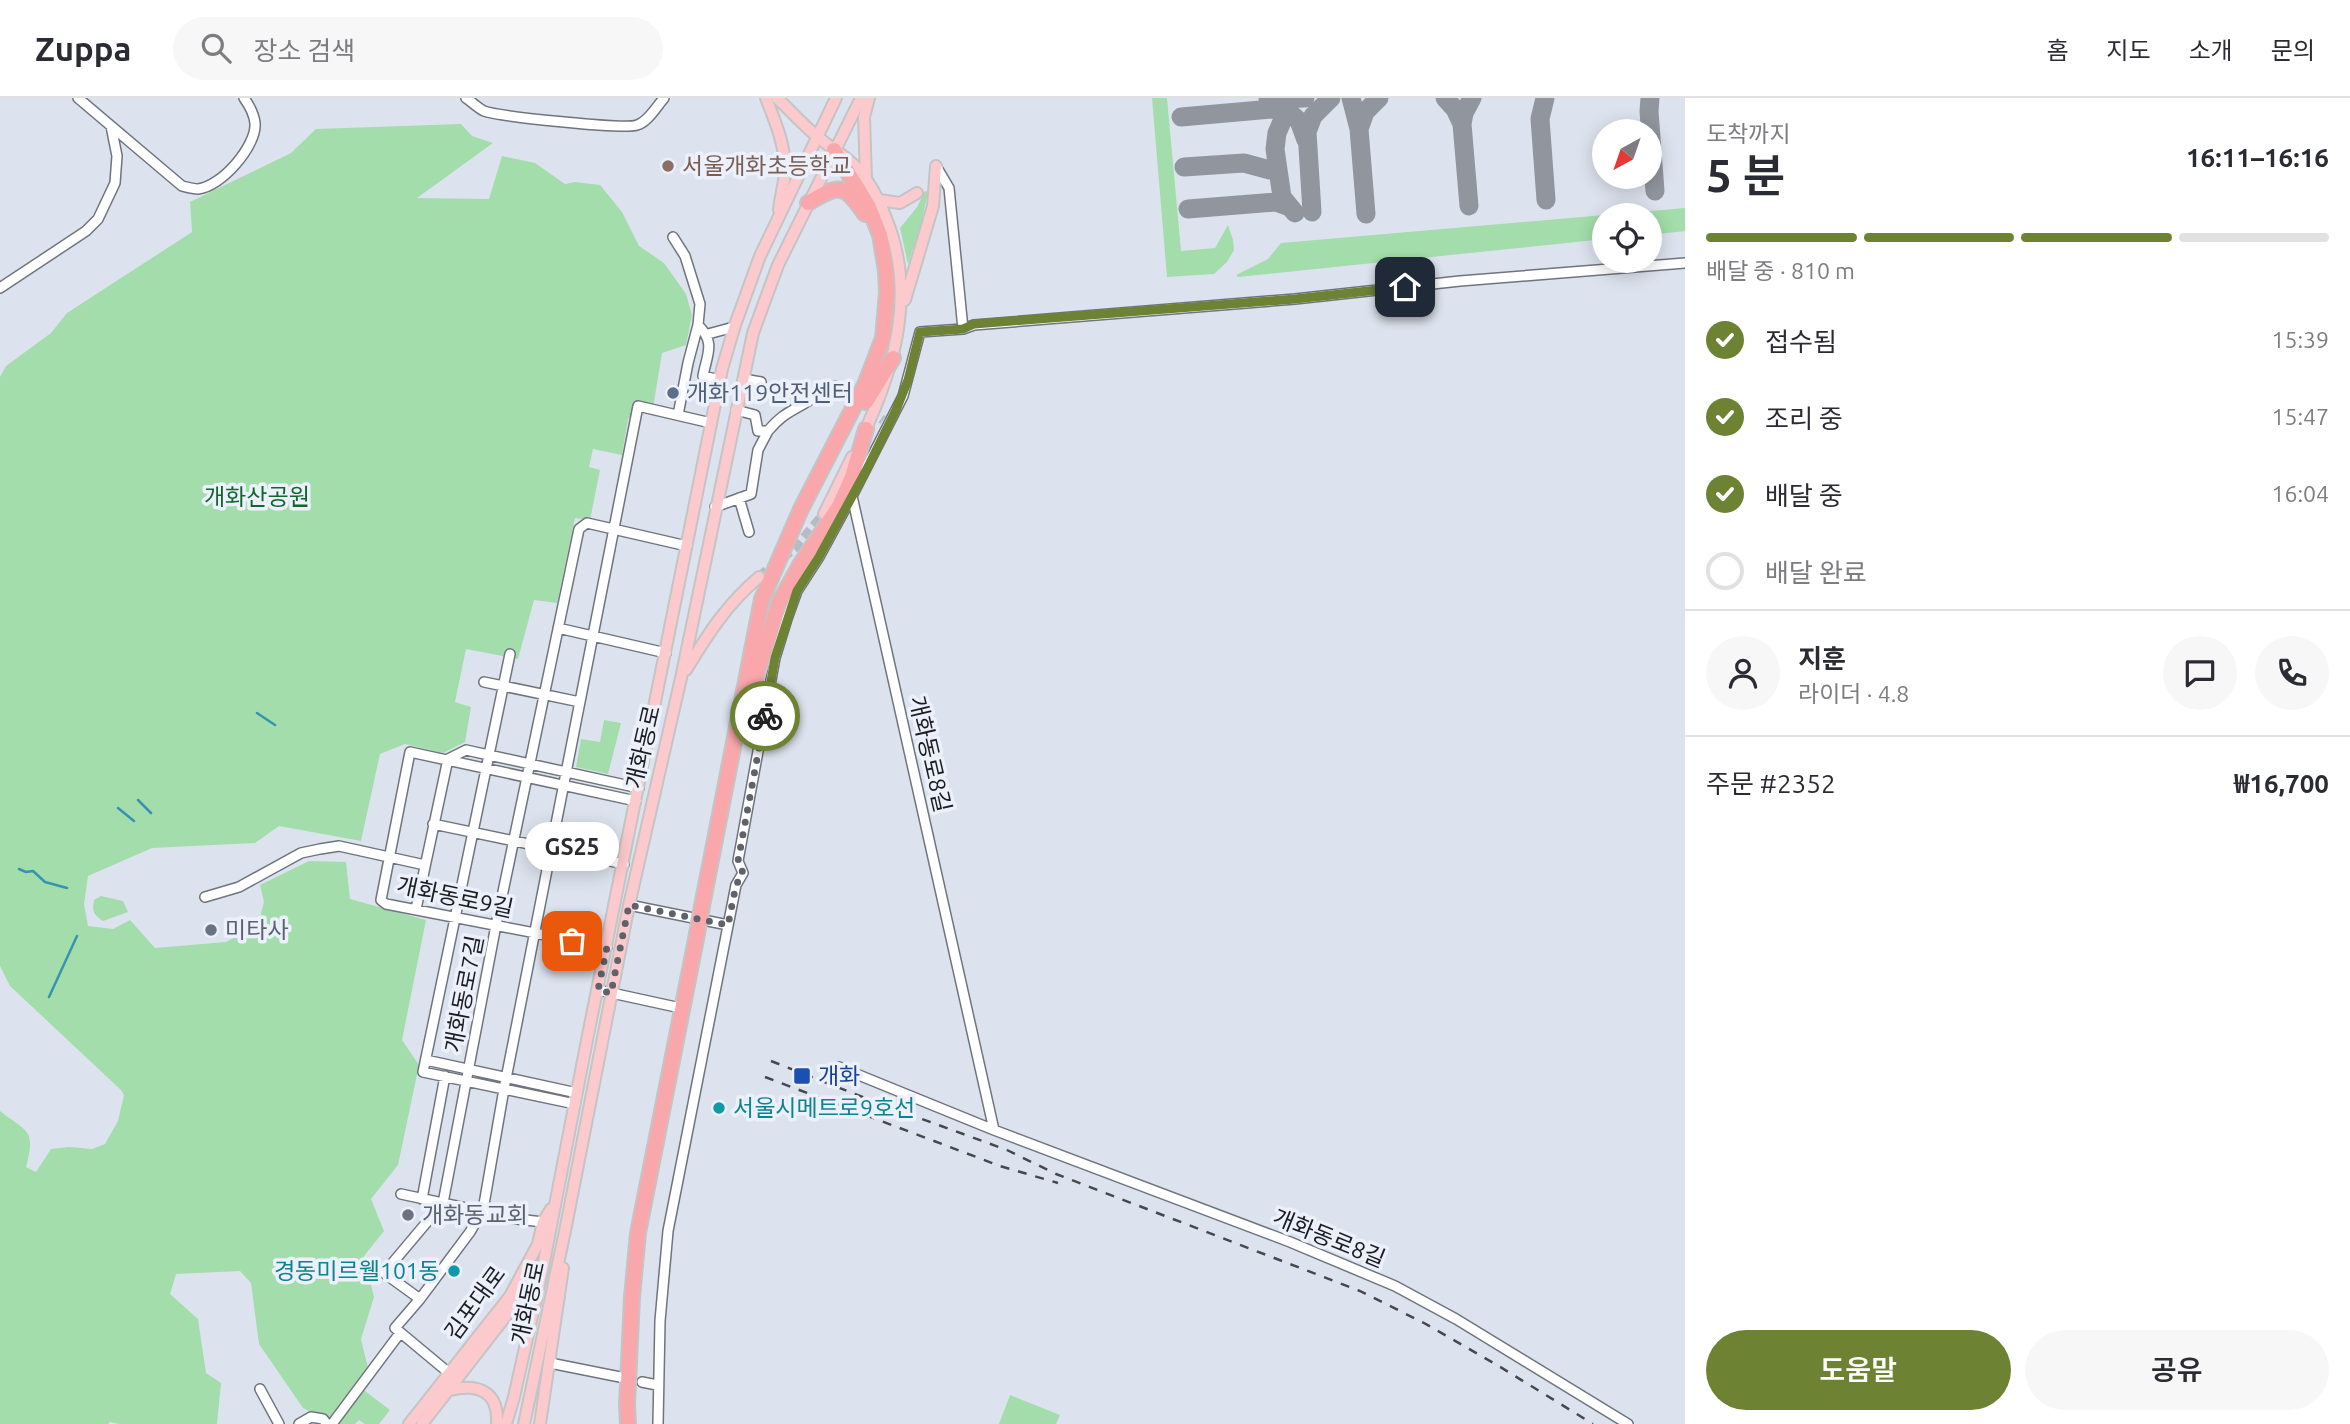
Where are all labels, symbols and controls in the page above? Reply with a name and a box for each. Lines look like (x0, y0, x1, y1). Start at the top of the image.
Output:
search box (173, 17, 663, 80)
icon: search (197, 29, 235, 67)
text: Zuppa (35, 30, 131, 67)
text: 장소 검색 (253, 36, 355, 65)
text: 홈 (2046, 37, 2068, 64)
text: 지도 (2106, 37, 2151, 64)
text: 소개 (2189, 37, 2233, 64)
text: 문의 (2271, 37, 2315, 64)
north arrow (1592, 119, 1662, 189)
map controls (1592, 119, 1662, 273)
text: 도착까지 (1706, 121, 1791, 146)
text: 16:11–16:16 (2186, 143, 2329, 172)
text: 5 분 (1706, 149, 1785, 201)
place label: 서울개화초등학교 (682, 153, 851, 178)
marker: 서울개화초등학교 (660, 158, 676, 174)
button: locate (1592, 203, 1662, 273)
pin (1375, 257, 1435, 317)
text: 배달 중 · 810 m (1706, 258, 1855, 283)
icon: home (1386, 268, 1424, 306)
icon: check (1706, 321, 1744, 359)
text: 접수됨 (1765, 327, 1837, 356)
text: 15:39 (2271, 327, 2329, 352)
place label: 개화119안전센터 (687, 380, 853, 405)
marker: 개화119안전센터 (665, 385, 681, 401)
icon: check (1706, 398, 1744, 436)
text: 조리 중 (1765, 404, 1843, 433)
text: 15:47 (2271, 404, 2329, 429)
icon: check (1706, 475, 1744, 513)
text: 배달 중 (1765, 481, 1843, 510)
text: 16:04 (2271, 481, 2329, 506)
park label: 개화산공원 (204, 484, 310, 509)
text: 배달 완료 (1765, 558, 1867, 587)
button: person (1706, 636, 1780, 710)
button: chat (2163, 636, 2237, 710)
button: phone (2255, 636, 2329, 710)
text: 지훈 (1798, 644, 1846, 673)
courier (730, 681, 800, 751)
text: 라이더 · 4.8 (1798, 681, 1909, 706)
street label: 개화동로8길 (905, 693, 956, 815)
icon: bike (746, 697, 784, 735)
street label: 개화동로 (621, 703, 664, 791)
text: 주문 #2352 (1706, 769, 1836, 798)
text: ₩16,700 (2234, 769, 2329, 798)
callout: GS25 (525, 822, 619, 871)
text: GS25 (545, 834, 599, 859)
street label: 개화동로9길 (394, 872, 516, 921)
pin (542, 911, 602, 971)
place label: 미타사 (225, 917, 288, 942)
marker: 미타사 (203, 922, 219, 938)
icon: bag (553, 922, 591, 960)
street label: 개화동로7길 (440, 933, 487, 1055)
place label: 개화 (818, 1063, 860, 1088)
marker: 개화 (792, 1066, 812, 1086)
place label: 서울시메트로9호선 (733, 1095, 915, 1120)
marker: 서울시메트로9호선 (711, 1100, 727, 1116)
place label: 개화동교회 (422, 1202, 528, 1227)
street label: 개화동로8길 (1269, 1204, 1389, 1271)
marker: 개화동교회 (400, 1207, 416, 1223)
place label: 경동미르웰101동 (274, 1258, 440, 1283)
street label: 개화동로 (506, 1259, 549, 1347)
street label: 김포대로 (440, 1261, 510, 1344)
marker: 경동미르웰101동 (446, 1263, 462, 1279)
button: 도움말 (1706, 1330, 2011, 1410)
button: 공유 (2025, 1330, 2329, 1410)

